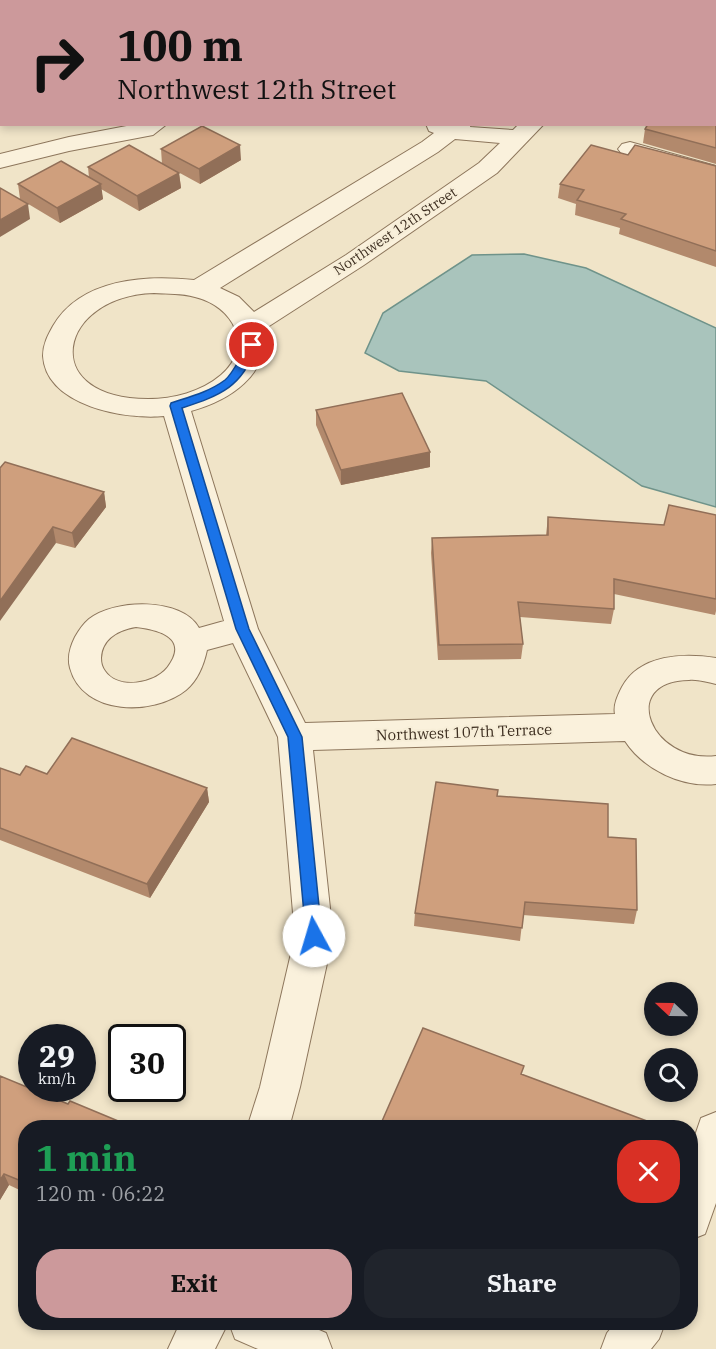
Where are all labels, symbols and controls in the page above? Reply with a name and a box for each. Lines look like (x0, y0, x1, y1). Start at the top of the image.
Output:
text: 100 m (117, 18, 243, 73)
icon: right (18, 24, 96, 102)
text: Northwest 12th Street (117, 71, 396, 106)
street label: Northwest 12th Street (330, 183, 460, 279)
pin (226, 319, 277, 370)
icon: arrive (235, 328, 268, 361)
street label: Northwest 107th Terrace (376, 719, 552, 745)
position arrow (282, 904, 346, 968)
north arrow (644, 982, 698, 1036)
map controls (644, 982, 698, 1102)
speed limit sign: 30 (108, 1024, 186, 1102)
text: 29 (39, 1036, 75, 1075)
button: search (644, 1048, 698, 1102)
text: km/h (38, 1069, 76, 1088)
text: 1 min (36, 1134, 137, 1181)
button: close (617, 1140, 680, 1203)
text: 120 m · 06:22 (36, 1180, 165, 1207)
button: Exit (36, 1249, 352, 1318)
button: Share (364, 1249, 680, 1318)

